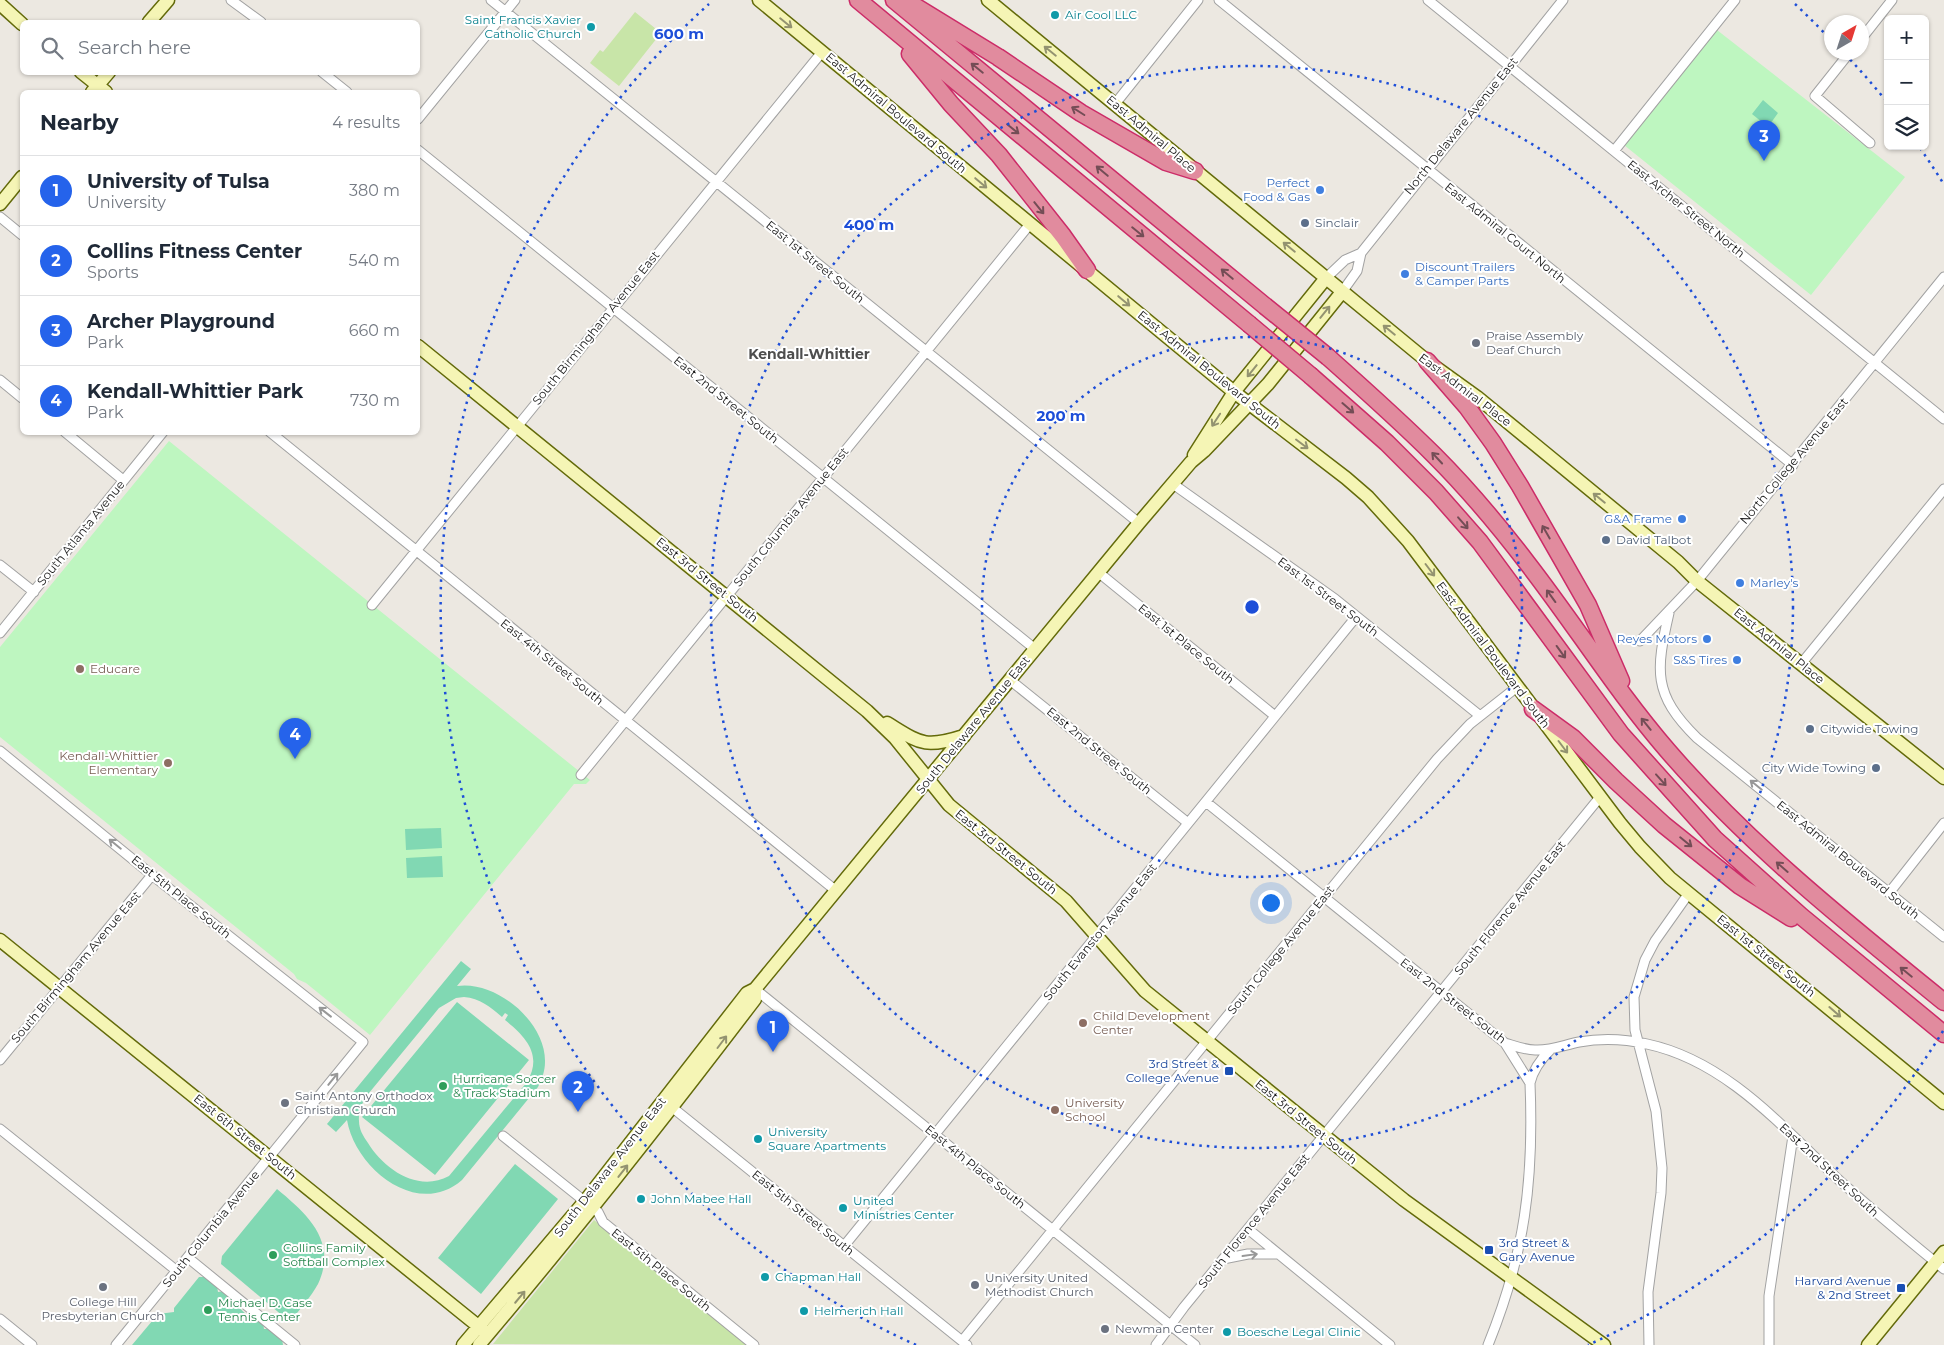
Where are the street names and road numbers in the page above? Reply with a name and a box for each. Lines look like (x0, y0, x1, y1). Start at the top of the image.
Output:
street label: East Admiral Boulevard South (823, 49, 970, 176)
street label: North Delaware Avenue East (1401, 54, 1521, 197)
street label: East Admiral Place (1104, 92, 1199, 175)
street label: East Archer Street North (1625, 157, 1748, 261)
street label: East Admiral Court North (1442, 179, 1569, 286)
street label: East 1st Street South (763, 217, 868, 306)
street label: South Birmingham Avenue East (529, 248, 662, 408)
street label: East Admiral Boulevard South (1135, 307, 1284, 432)
street label: East Admiral Place (1416, 350, 1515, 429)
street label: East 2nd Street South (671, 353, 782, 446)
street label: North College Avenue East (1736, 394, 1851, 527)
street label: South Columbia Avenue East (730, 444, 851, 589)
street label: South Atlanta Avenue (34, 477, 128, 588)
street label: East 3rd Street South (653, 534, 761, 625)
street label: East 1st Street South (1275, 554, 1382, 639)
street label: East Admiral Boulevard South (1433, 578, 1553, 731)
street label: East 1st Place South (1135, 600, 1237, 687)
street label: East Admiral Place (1731, 604, 1828, 687)
street label: East 4th Street South (498, 615, 607, 708)
street label: South Delaware Avenue East (912, 653, 1033, 797)
street label: East 2nd Street South (1044, 704, 1155, 797)
street label: East Admiral Boulevard South (1774, 797, 1923, 922)
street label: East 3rd Street South (952, 806, 1060, 897)
street label: South Florence Avenue East (1451, 837, 1569, 978)
street label: East 5th Place South (129, 852, 234, 941)
street label: South Evanston Avenue East (1040, 860, 1160, 1003)
street label: South College Avenue East (1224, 882, 1337, 1017)
street label: South Birmingham Avenue East (8, 888, 144, 1046)
street label: East 1st Street South (1714, 911, 1819, 1000)
street label: East 2nd Street South (1397, 955, 1509, 1047)
street label: East 3rd Street South (1252, 1076, 1360, 1167)
street label: East 6th Street South (191, 1091, 300, 1183)
street label: South Delaware Avenue East (550, 1094, 669, 1240)
street label: East 2nd Street South (1777, 1120, 1882, 1220)
street label: East 4th Place South (922, 1121, 1029, 1212)
street label: South Florence Avenue East (1195, 1150, 1313, 1291)
street label: South Columbia Avenue (159, 1167, 262, 1290)
street label: East 5th Street South (749, 1167, 857, 1258)
street label: East 5th Place South (609, 1225, 714, 1314)

